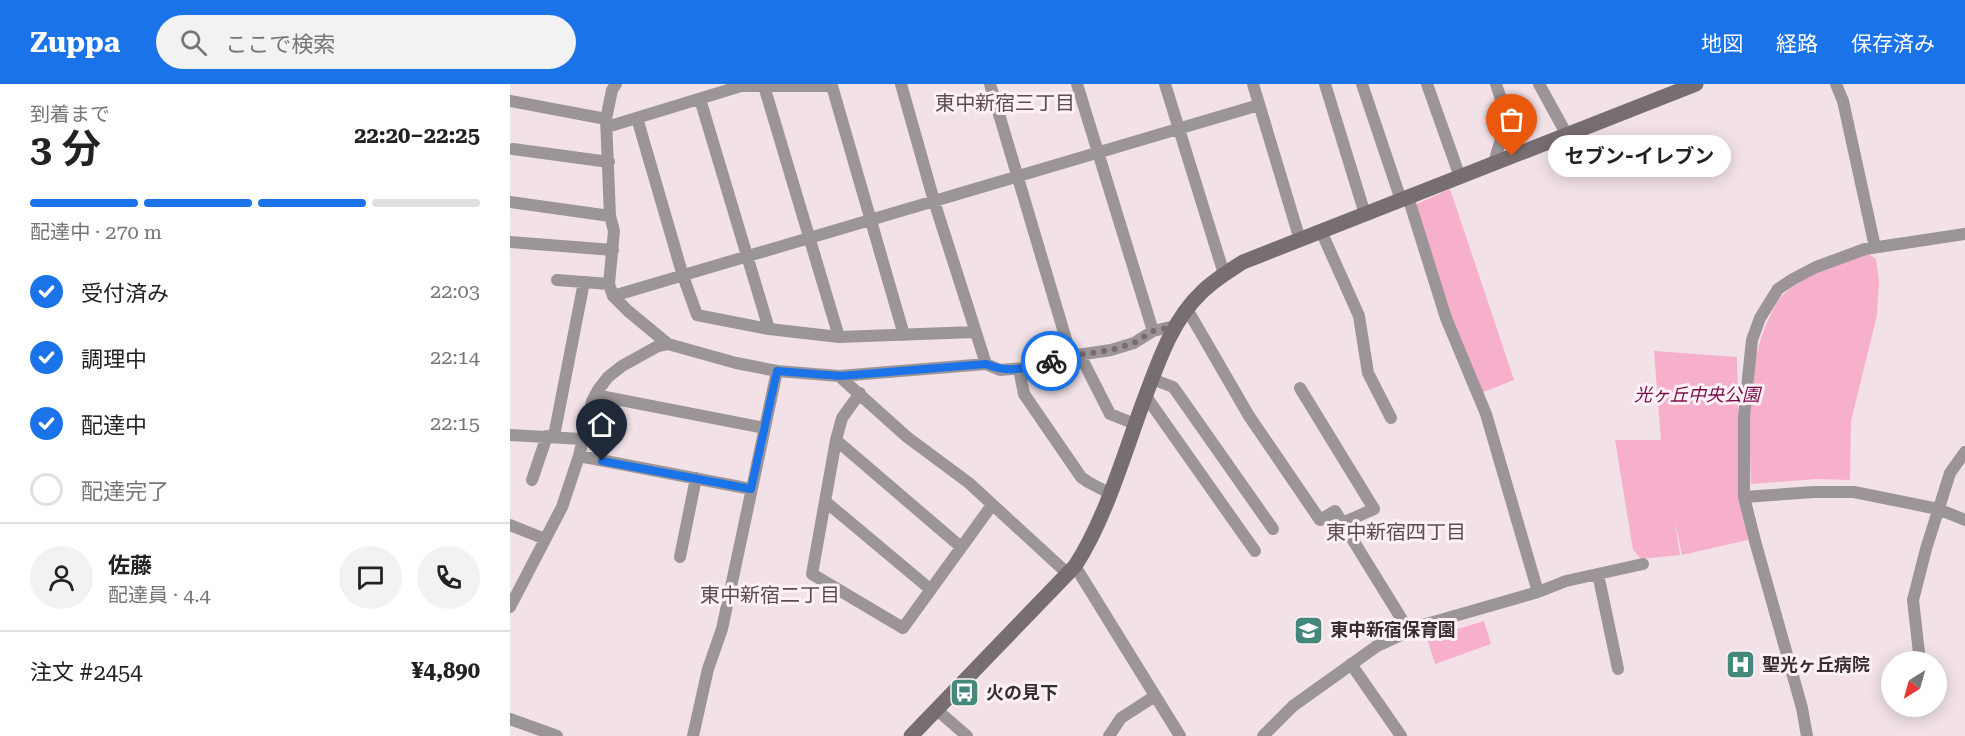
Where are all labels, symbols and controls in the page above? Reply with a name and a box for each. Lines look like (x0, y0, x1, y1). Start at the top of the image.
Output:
search box (156, 15, 576, 69)
text: Zuppa (30, 26, 120, 59)
icon: search (177, 26, 210, 59)
text: ここで検索 (225, 32, 335, 57)
text: 地図 (1701, 32, 1743, 56)
text: 経路 (1776, 32, 1818, 56)
text: 保存済み (1851, 32, 1935, 56)
district label: 東中新宿三丁目 (935, 91, 1075, 115)
pin (1486, 94, 1537, 156)
text: 到着まで (30, 102, 110, 126)
icon: bag (1495, 103, 1528, 136)
text: 22:20–22:25 (354, 123, 480, 148)
text: 3 分 (30, 126, 101, 172)
callout: セブン-イレブン (1548, 135, 1731, 177)
text: セブン-イレブン (1565, 144, 1714, 168)
text: 配達中 · 270 m (30, 220, 162, 244)
icon: check (30, 275, 63, 308)
text: 22:03 (430, 279, 480, 303)
text: 受付済み (81, 281, 169, 306)
courier (1021, 331, 1081, 391)
icon: check (30, 341, 63, 374)
text: 22:14 (430, 345, 480, 369)
icon: bike (1035, 345, 1068, 378)
text: 調理中 (81, 347, 147, 372)
park label: 光ヶ丘中央公園 (1634, 384, 1763, 405)
pin (576, 399, 627, 461)
icon: check (30, 407, 63, 440)
icon: home (585, 408, 618, 441)
text: 22:15 (430, 411, 480, 435)
text: 配達中 (81, 413, 147, 438)
text: 配達完了 (81, 479, 169, 504)
district label: 東中新宿四丁目 (1326, 520, 1466, 544)
button: person (30, 546, 93, 609)
button: chat (339, 546, 402, 609)
button: phone (417, 546, 480, 609)
text: 佐藤 (108, 553, 152, 578)
text: 配達員 · 4.4 (108, 583, 211, 607)
district label: 東中新宿二丁目 (700, 583, 840, 607)
school or university icon: 東中新宿保育園 (1293, 614, 1325, 646)
place label: 東中新宿保育園 (1330, 619, 1456, 640)
hospital icon: 聖光ヶ丘病院 (1725, 649, 1757, 681)
north arrow (1881, 651, 1947, 717)
map controls (1881, 651, 1947, 717)
place label: 聖光ヶ丘病院 (1762, 654, 1870, 675)
text: ¥4,890 (411, 658, 480, 683)
text: 注文 #2454 (30, 660, 143, 685)
bus stop icon: 火の見下 (949, 677, 981, 709)
place label: 火の見下 (986, 682, 1058, 703)

